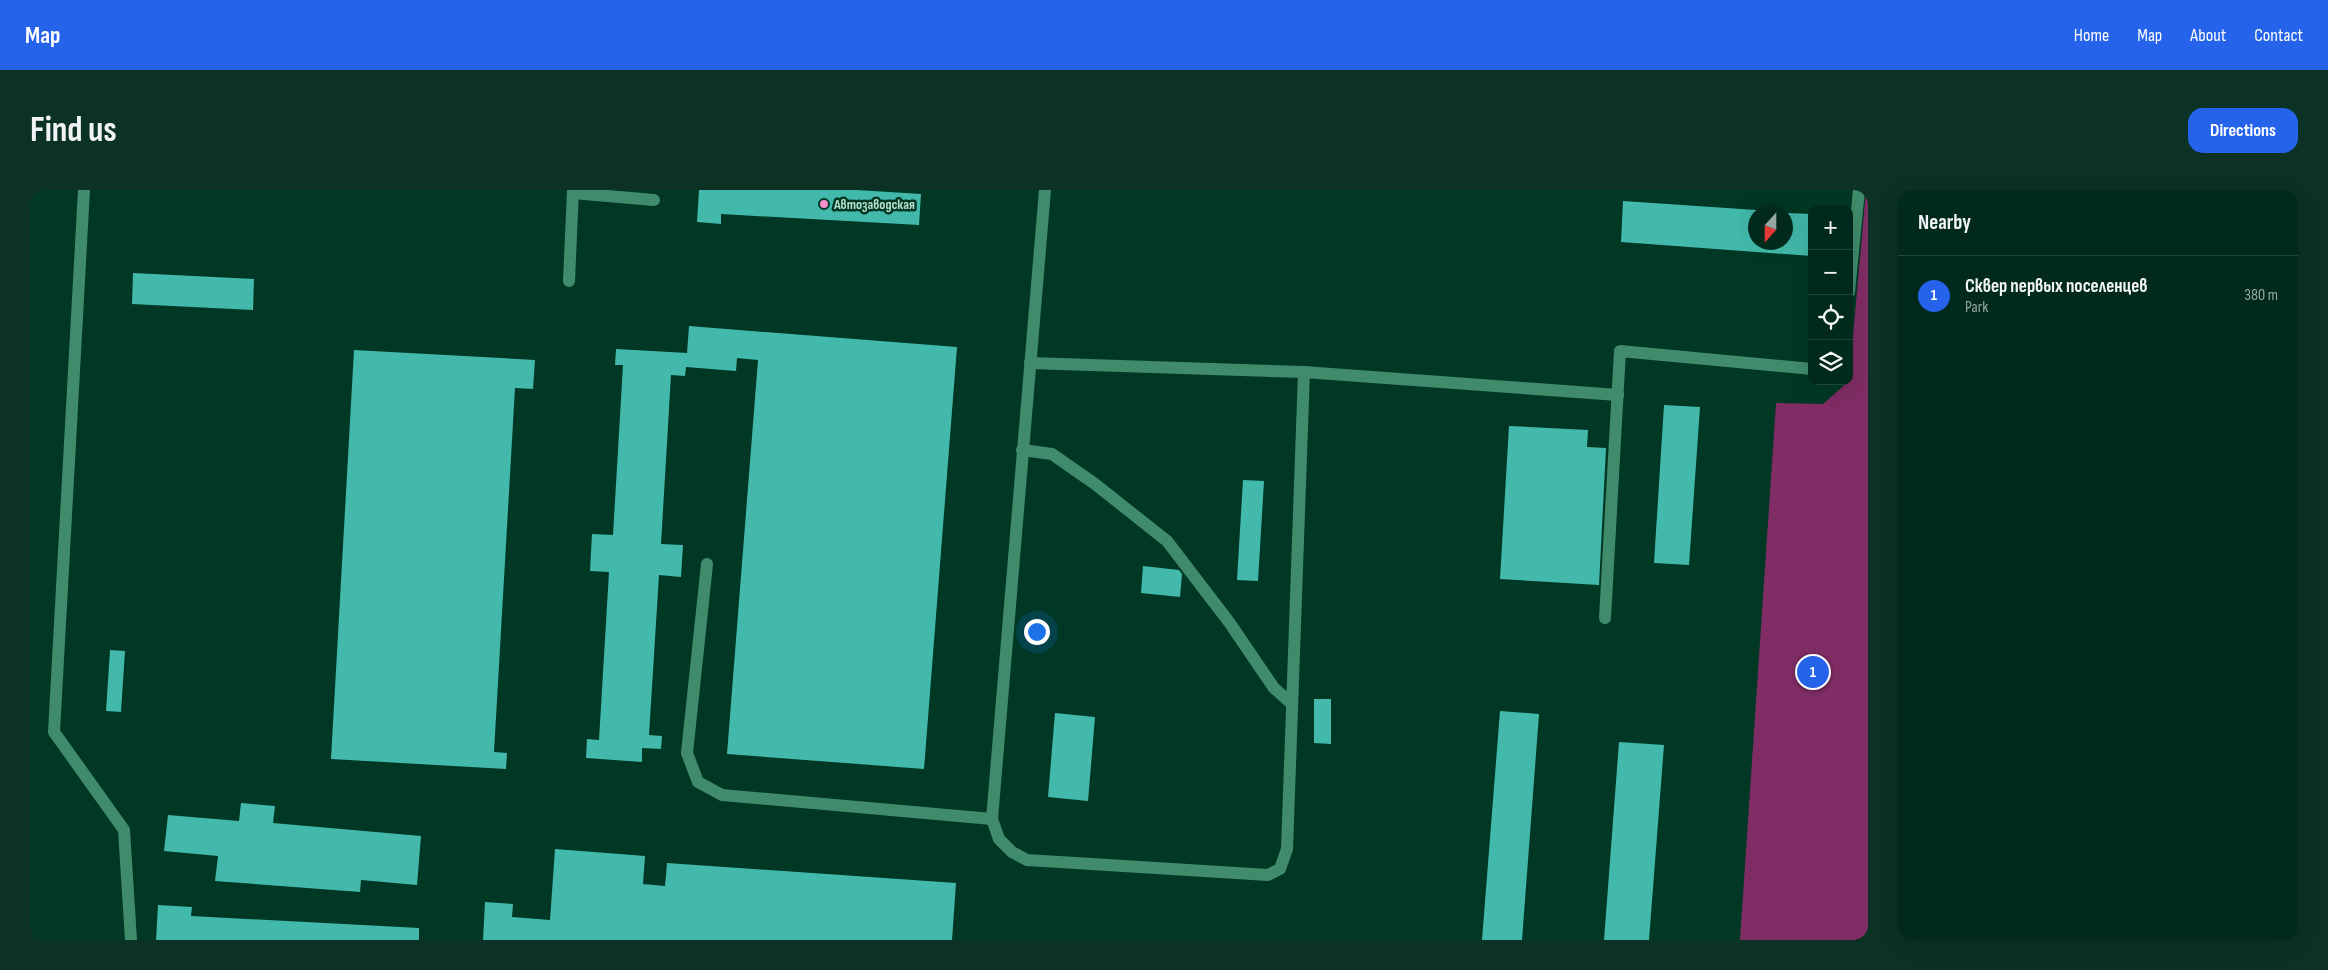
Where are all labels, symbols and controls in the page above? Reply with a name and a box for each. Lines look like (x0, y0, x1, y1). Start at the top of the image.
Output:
text: Map (25, 21, 60, 50)
text: Home (2074, 25, 2109, 46)
text: Map (2137, 25, 2162, 46)
text: About (2190, 25, 2226, 46)
text: Contact (2254, 25, 2303, 46)
button: Directions (2188, 108, 2298, 153)
text: Find us (30, 109, 117, 152)
place label: Автозаводская (833, 196, 915, 213)
marker: Автозаводская (818, 198, 830, 210)
north arrow (1748, 205, 1793, 250)
map controls (1808, 205, 1853, 385)
button: + (1808, 205, 1853, 250)
text: Nearby (1918, 210, 1971, 235)
button: − (1808, 250, 1853, 295)
text: Сквер первых поселенцев (1965, 275, 2148, 298)
text: 1 (1931, 286, 1937, 305)
text: 380 m (2244, 286, 2278, 305)
button: locate (1808, 295, 1853, 340)
text: Park (1965, 298, 1988, 317)
button: layers (1808, 340, 1853, 385)
your location (1024, 619, 1050, 645)
pin: 1 (1797, 653, 1829, 691)

